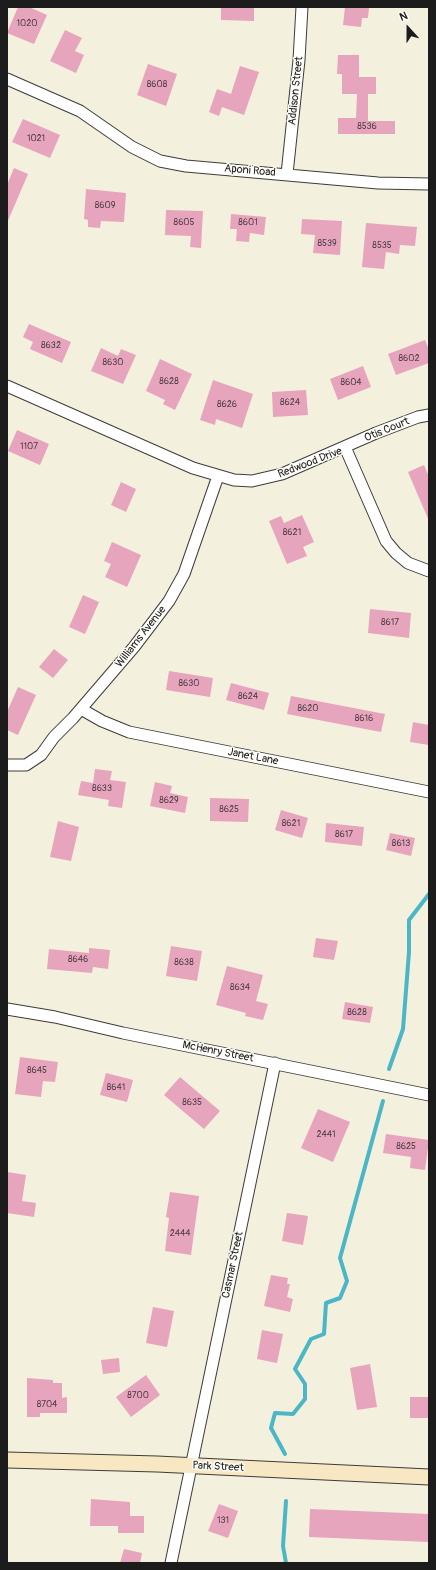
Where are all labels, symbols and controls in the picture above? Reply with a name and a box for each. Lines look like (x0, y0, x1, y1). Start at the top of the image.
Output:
north arrow (388, 8, 428, 48)
text: N (398, 9, 409, 24)
house number: 1020 (17, 19, 37, 29)
street label: Addison Street (286, 56, 306, 126)
house number: 8608 (147, 80, 167, 90)
house number: 8536 (357, 122, 377, 132)
house number: 1021 (27, 134, 45, 144)
street label: Aponi Road (224, 162, 276, 180)
house number: 8609 (95, 201, 115, 211)
house number: 8605 (174, 218, 194, 228)
house number: 8601 (238, 218, 258, 228)
house number: 8539 (317, 239, 337, 249)
house number: 8535 (372, 241, 392, 251)
house number: 8632 (41, 341, 61, 351)
house number: 8602 (399, 354, 419, 364)
house number: 8630 (103, 358, 123, 368)
house number: 8628 (159, 377, 179, 387)
house number: 8604 (340, 378, 362, 388)
house number: 8624 (280, 398, 300, 408)
house number: 8626 (217, 400, 237, 410)
street label: Otis Court (363, 415, 411, 445)
house number: 1107 (20, 442, 38, 452)
street label: Redwood Drive (276, 445, 344, 481)
house number: 8621 (283, 528, 301, 538)
street label: Williams Avenue (113, 604, 169, 670)
house number: 8617 (381, 618, 399, 628)
house number: 8630 (179, 679, 199, 689)
house number: 8624 (238, 692, 258, 702)
house number: 8620 (298, 704, 318, 714)
house number: 8616 (355, 714, 373, 724)
street label: Janet Lane (227, 746, 279, 768)
house number: 8633 (92, 784, 112, 794)
house number: 8629 (159, 796, 179, 806)
house number: 8625 (219, 805, 239, 815)
house number: 8621 (282, 819, 300, 829)
house number: 8617 (335, 830, 353, 840)
house number: 8613 (392, 839, 410, 849)
house number: 8646 (68, 955, 88, 965)
house number: 8638 (174, 958, 194, 968)
house number: 8634 (230, 983, 250, 993)
house number: 8628 (347, 1008, 367, 1018)
street label: McHenry Street (181, 1039, 255, 1065)
house number: 8645 (27, 1066, 47, 1076)
house number: 8641 (107, 1083, 125, 1093)
house number: 8635 (182, 1098, 202, 1108)
house number: 2441 (317, 1130, 335, 1140)
house number: 8625 (396, 1142, 416, 1152)
house number: 2444 (170, 1229, 190, 1239)
street label: Casmar Street (219, 1230, 247, 1300)
house number: 8700 (127, 1391, 149, 1401)
house number: 8704 (37, 1400, 57, 1410)
street label: Park Street (192, 1459, 244, 1475)
house number: 131 (217, 1516, 229, 1526)

